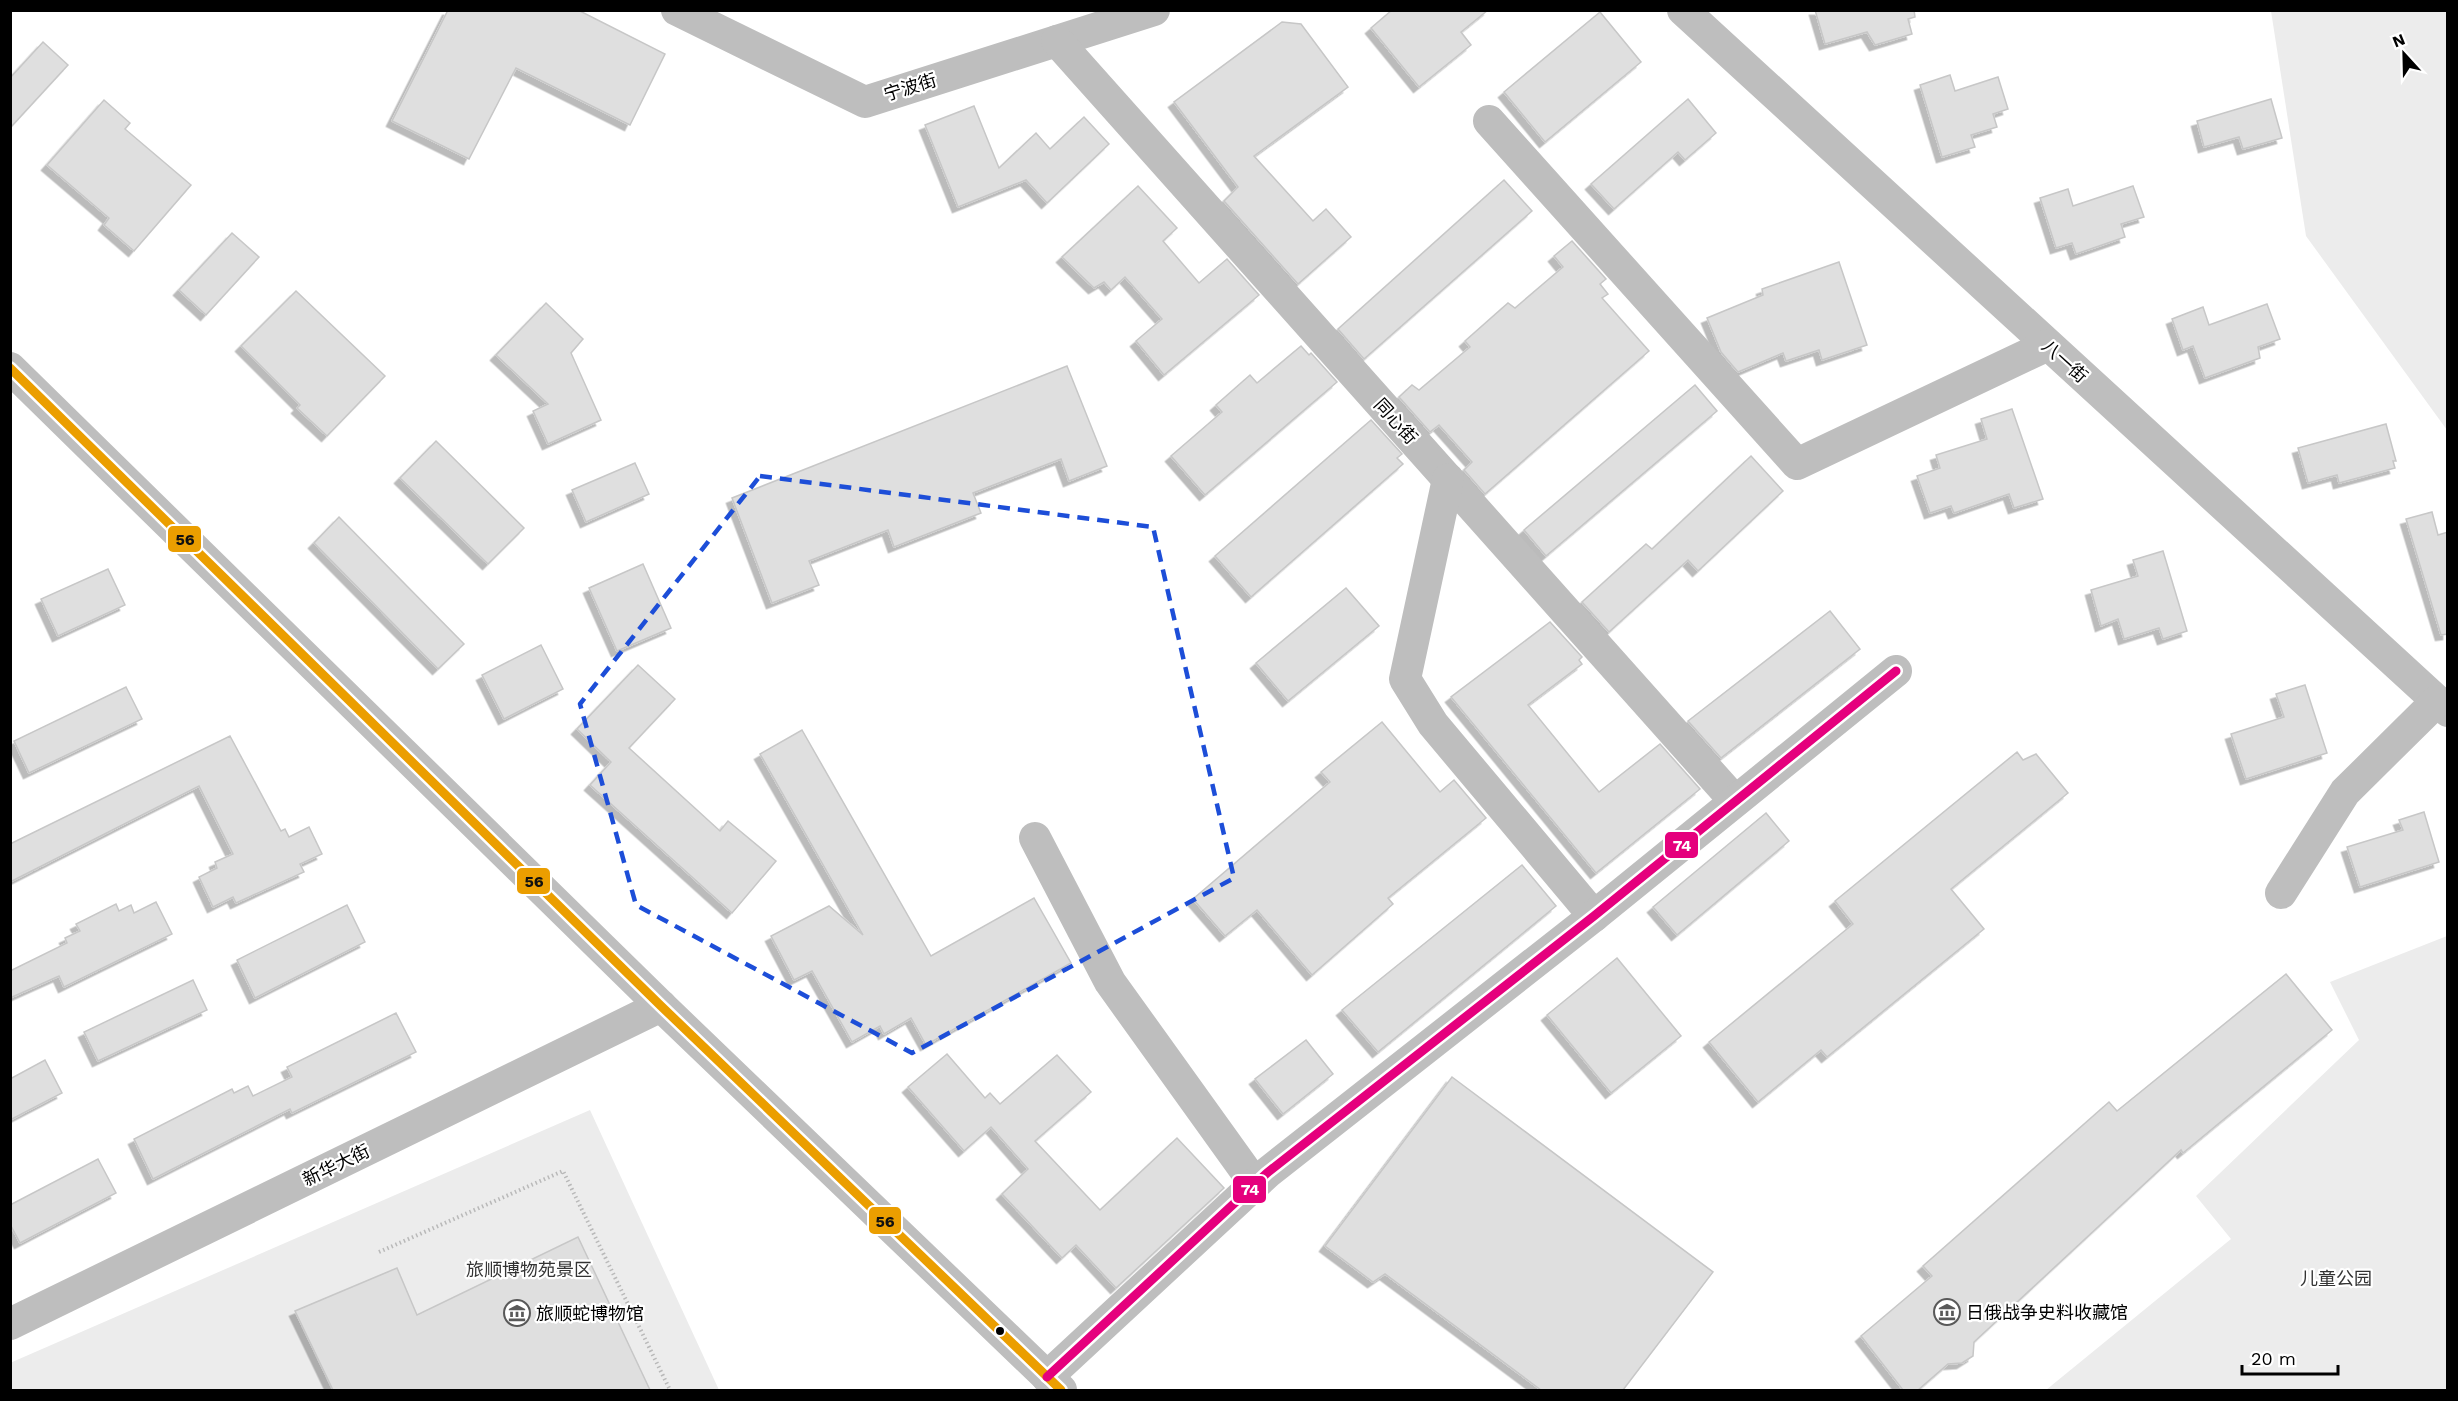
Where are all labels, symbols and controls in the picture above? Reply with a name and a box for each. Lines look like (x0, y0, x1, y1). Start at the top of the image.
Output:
north arrow (2374, 24, 2434, 84)
text: N (2390, 30, 2408, 52)
street label: 宁波街 (881, 69, 939, 105)
street label: 八一街 (2038, 335, 2092, 387)
street label: 同心街 (1370, 394, 1422, 448)
line badge: 56 (167, 525, 202, 553)
text: 56 (175, 530, 195, 549)
line badge: 74 (1664, 831, 1699, 859)
text: 74 (1673, 836, 1691, 855)
line badge: 56 (516, 867, 551, 895)
text: 56 (524, 872, 544, 891)
street label: 新华大街 (299, 1140, 373, 1190)
line badge: 74 (1232, 1175, 1267, 1204)
text: 74 (1241, 1180, 1259, 1199)
line badge: 56 (868, 1206, 902, 1235)
text: 56 (875, 1212, 895, 1231)
park label: 旅顺博物苑景区 (466, 1259, 592, 1280)
park label: 儿童公园 (2300, 1268, 2372, 1289)
museum icon: 日俄战争史料收藏馆 (1932, 1297, 1962, 1327)
museum icon: 旅顺蛇博物馆 (502, 1298, 532, 1328)
place label: 日俄战争史料收藏馆 (1966, 1302, 2128, 1323)
place label: 旅顺蛇博物馆 (536, 1303, 644, 1324)
unlabelled marker (994, 1325, 1006, 1337)
scale bar (2242, 1338, 2338, 1376)
text: 20 m (2251, 1348, 2296, 1369)

